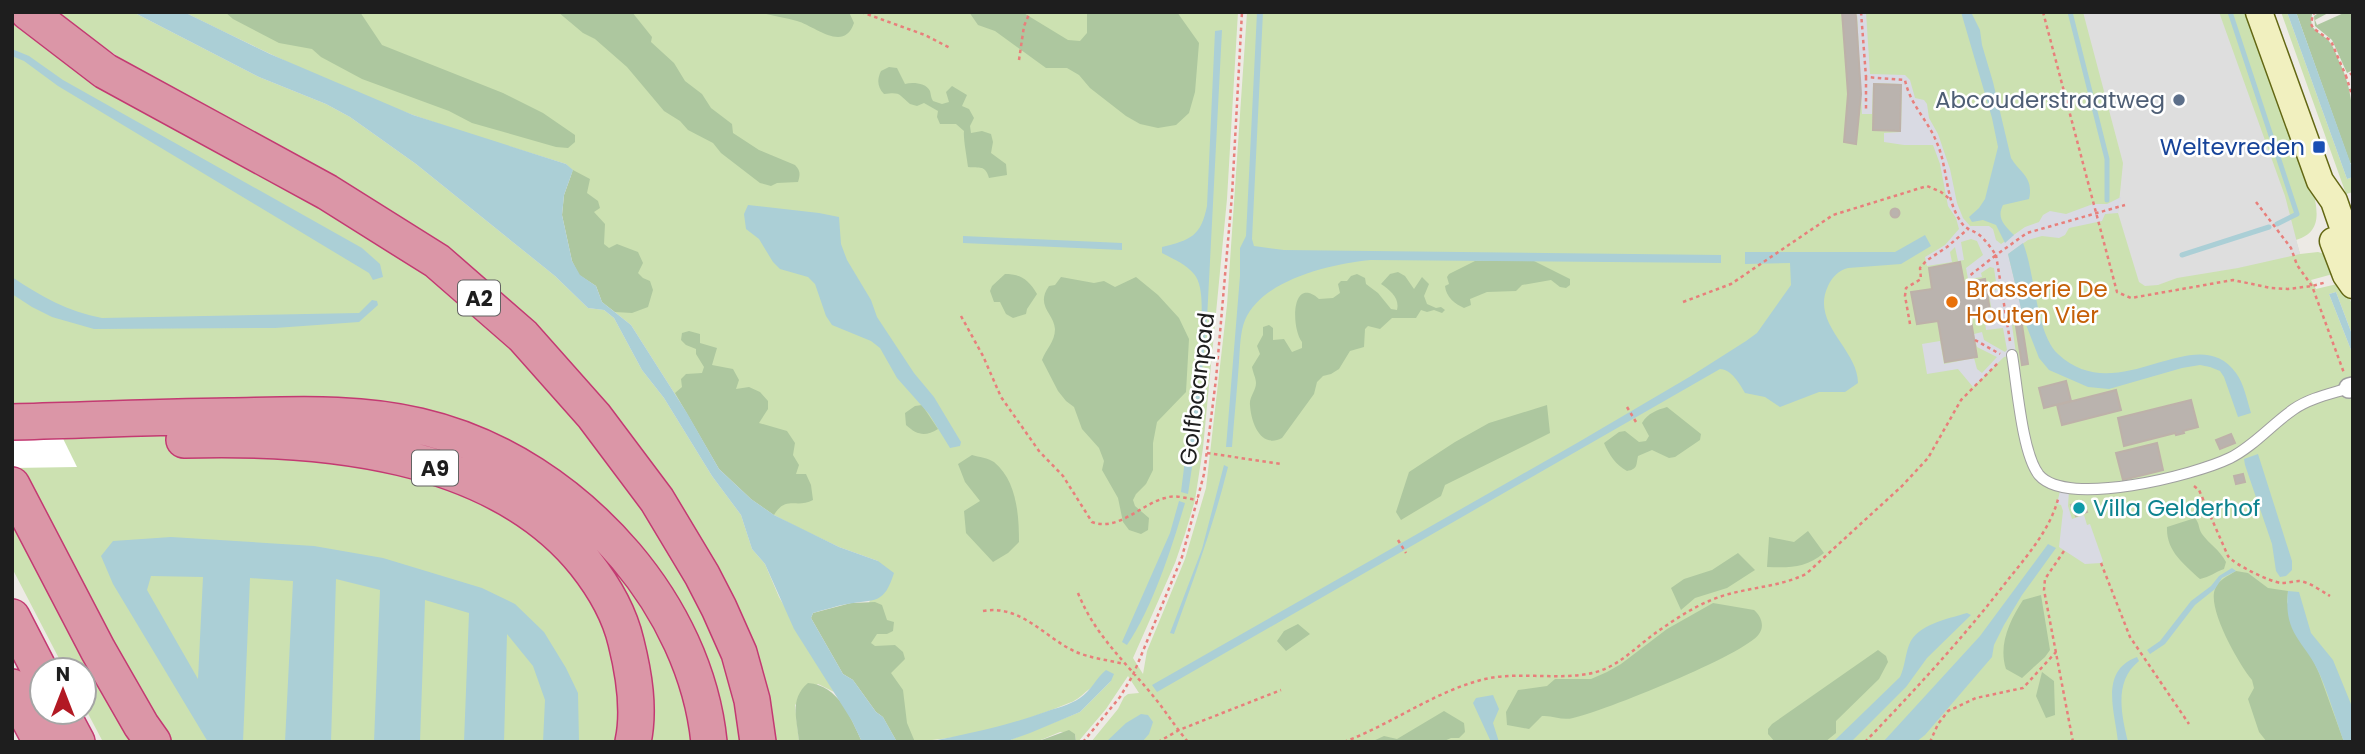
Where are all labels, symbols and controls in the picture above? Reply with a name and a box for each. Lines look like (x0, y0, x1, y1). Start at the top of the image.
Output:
place label: Abcouderstraatweg (1935, 84, 2165, 116)
marker: Abcouderstraatweg (2171, 92, 2187, 108)
place label: Weltevreden (2160, 131, 2305, 163)
marker: Weltevreden (2311, 139, 2327, 155)
place label: Brasserie De Houten Vier (1966, 273, 2108, 331)
road number: A2 (458, 280, 500, 316)
marker: Brasserie De Houten Vier (1944, 294, 1960, 310)
street label: Golfbaanpad (1172, 311, 1222, 467)
road number: A9 (412, 450, 458, 486)
place label: Villa Gelderhof (2093, 492, 2260, 524)
marker: Villa Gelderhof (2071, 500, 2087, 516)
north arrow (28, 656, 98, 726)
text: N (56, 661, 70, 688)

